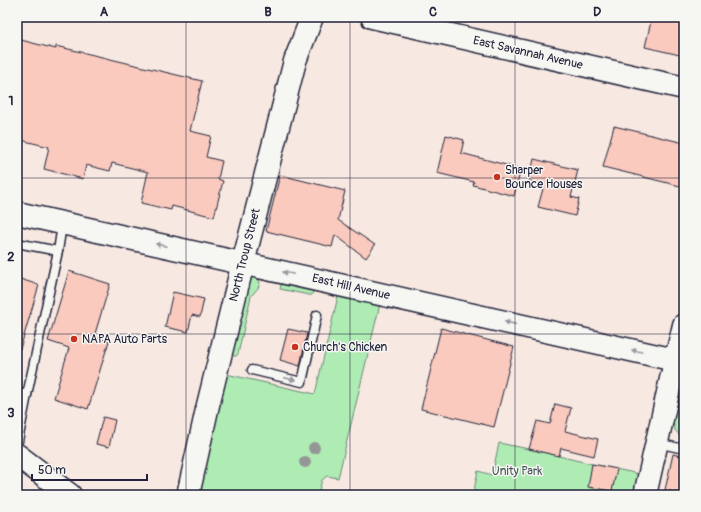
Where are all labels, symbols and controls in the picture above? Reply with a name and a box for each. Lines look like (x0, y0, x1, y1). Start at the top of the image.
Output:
text: A (100, 4, 109, 20)
text: B (264, 4, 272, 20)
text: C (429, 4, 437, 20)
text: D (593, 4, 601, 20)
street label: East Savannah Avenue (472, 33, 584, 73)
text: 1 (8, 93, 14, 109)
place label: Sharper Bounce Houses (505, 163, 583, 192)
marker: Sharper Bounce Houses (492, 172, 502, 182)
street label: North Troup Street (226, 207, 264, 303)
one-way arrow (155, 241, 167, 247)
text: 2 (7, 249, 15, 265)
one-way arrow (282, 270, 294, 276)
street label: East Hill Avenue (311, 271, 392, 303)
one-way arrow (504, 319, 517, 325)
place label: NAPA Auto Parts (82, 332, 168, 347)
marker: NAPA Auto Parts (69, 334, 79, 344)
place label: Church's Chicken (303, 340, 387, 355)
marker: Church's Chicken (290, 342, 300, 352)
one-way arrow (631, 348, 643, 354)
one-way arrow (284, 376, 297, 382)
text: 3 (7, 405, 15, 421)
scale bar (32, 456, 147, 482)
text: 50 m (38, 463, 66, 478)
park label: Unity Park (492, 464, 542, 479)

